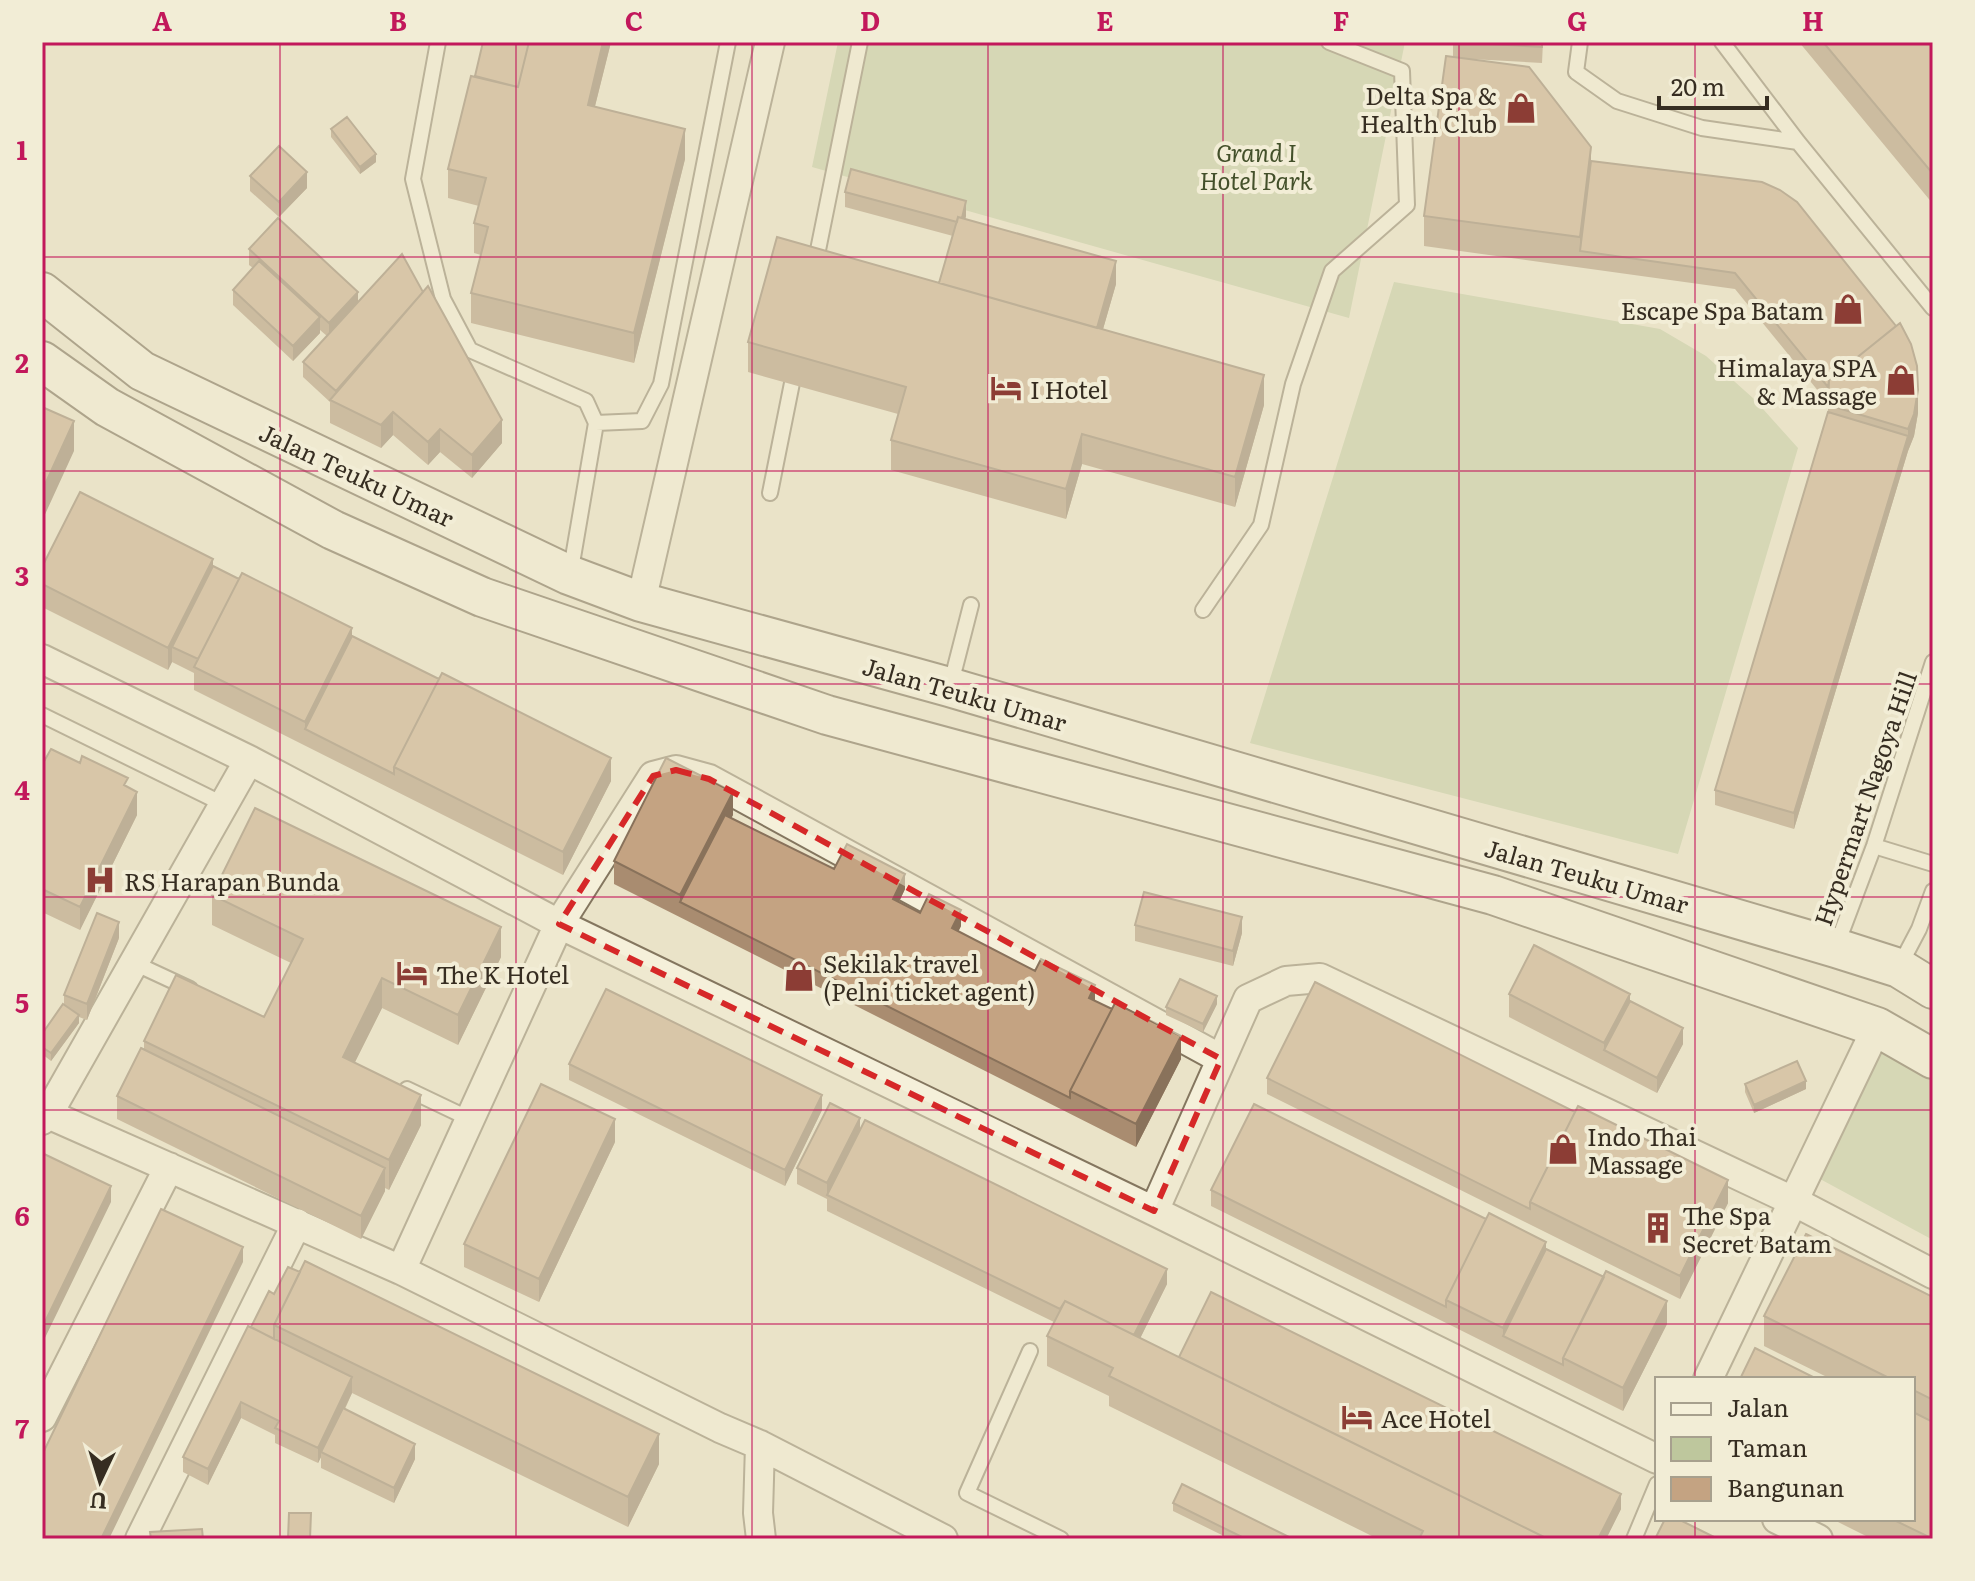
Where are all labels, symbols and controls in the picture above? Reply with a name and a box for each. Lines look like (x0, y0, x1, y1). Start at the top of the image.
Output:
text: A (152, 0, 172, 39)
text: B (389, 0, 407, 39)
text: C (625, 0, 643, 39)
text: D (860, 0, 880, 39)
text: E (1096, 0, 1114, 39)
text: F (1333, 0, 1349, 39)
text: G (1567, 0, 1587, 39)
text: H (1802, 0, 1824, 39)
scale bar (1659, 60, 1767, 110)
text: 20 m (1671, 68, 1725, 103)
place label: Delta Spa & Health Club (1360, 77, 1497, 140)
shop icon: Delta Spa & Health Club (1504, 91, 1538, 125)
text: 1 (17, 129, 28, 168)
park label: Grand I Hotel Park (1199, 134, 1313, 197)
place label: Escape Spa Batam (1621, 292, 1824, 327)
shop icon: Escape Spa Batam (1831, 292, 1865, 326)
text: 2 (15, 342, 29, 381)
place label: Himalaya SPA & Massage (1717, 349, 1877, 412)
shop icon: Himalaya SPA & Massage (1884, 363, 1918, 397)
hotel icon: I Hotel (989, 371, 1023, 405)
place label: I Hotel (1030, 371, 1108, 406)
street label: Jalan Teuku Umar (254, 414, 461, 535)
text: 3 (15, 555, 29, 594)
street label: Jalan Teuku Umar (859, 647, 1072, 739)
street label: Hypermart Nagoya Hill (1804, 666, 1924, 930)
text: 4 (14, 769, 30, 808)
street label: Jalan Teuku Umar (1481, 829, 1694, 921)
hospital icon: RS Harapan Bunda (83, 863, 117, 897)
place label: RS Harapan Bunda (124, 863, 340, 898)
place label: Sekilak travel (Pelni ticket agent) (823, 945, 1035, 1008)
hotel icon: The K Hotel (395, 956, 429, 990)
place label: The K Hotel (436, 956, 569, 991)
shop icon: Sekilak travel (Pelni ticket agent) (782, 959, 816, 993)
text: 5 (15, 982, 29, 1021)
place label: Indo Thai Massage (1587, 1118, 1696, 1181)
shop icon: Indo Thai Massage (1546, 1132, 1580, 1166)
text: 6 (14, 1195, 30, 1234)
place label: The Spa Secret Batam (1682, 1197, 1832, 1260)
building icon: The Spa Secret Batam (1641, 1211, 1675, 1245)
legend (1655, 1377, 1915, 1521)
text: Jalan (1727, 1389, 1789, 1424)
hotel icon: Ace Hotel (1340, 1400, 1374, 1434)
place label: Ace Hotel (1381, 1400, 1491, 1435)
text: 7 (15, 1408, 29, 1447)
text: Taman (1727, 1429, 1808, 1464)
north arrow (60, 1441, 140, 1521)
text: Bangunan (1727, 1469, 1845, 1504)
text: U (89, 1485, 108, 1520)

